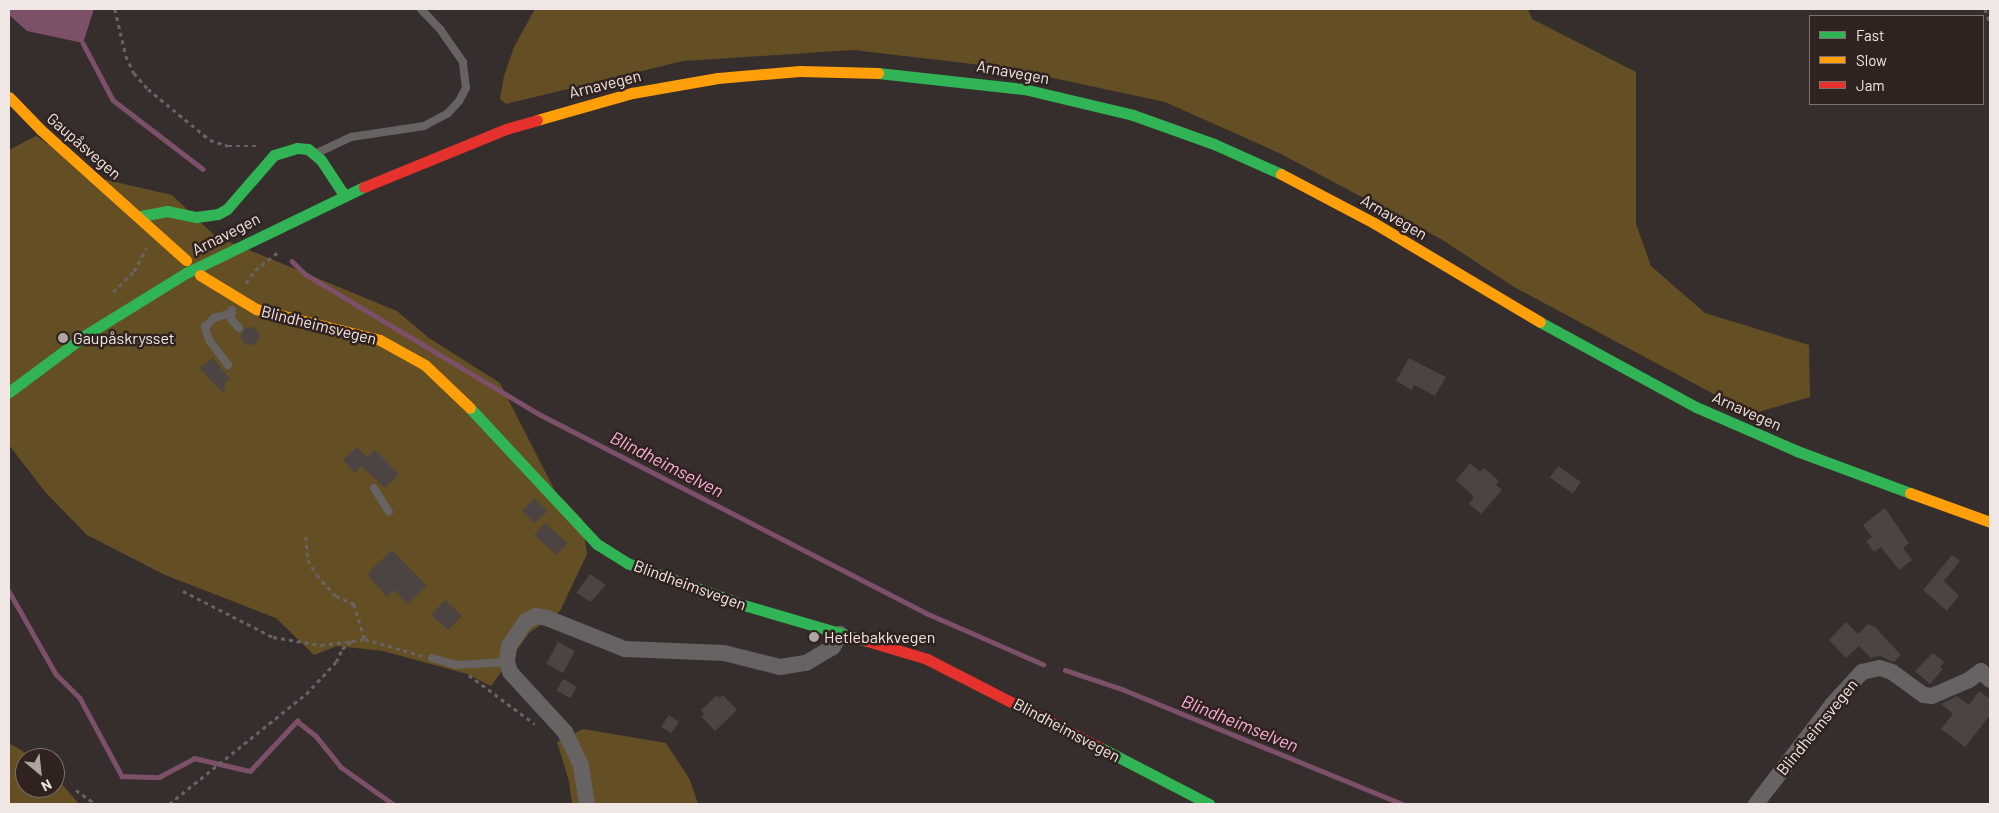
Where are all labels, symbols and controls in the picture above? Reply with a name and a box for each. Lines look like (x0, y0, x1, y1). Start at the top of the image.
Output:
legend (1809, 15, 1984, 105)
text: Fast (1856, 26, 1884, 44)
text: Slow (1856, 51, 1887, 69)
street label: Arnavegen (975, 56, 1051, 88)
street label: Arnavegen (567, 66, 643, 102)
text: Jam (1856, 76, 1885, 94)
street label: Gaupåsvegen (43, 109, 125, 183)
street label: Arnavegen (1357, 190, 1431, 244)
street label: Arnavegen (189, 209, 263, 259)
street label: Blindheimsvegen (259, 301, 379, 349)
place label: Gaupåskrysset (73, 328, 175, 348)
marker: Gaupåskrysset (57, 332, 69, 344)
street label: Arnavegen (1709, 387, 1785, 435)
water label: Blindheimselven (607, 426, 727, 502)
street label: Blindheimsvegen (631, 556, 749, 614)
place label: Hetlebakkvegen (824, 627, 935, 647)
marker: Hetlebakkvegen (808, 631, 820, 643)
street label: Blindheimsvegen (1772, 675, 1862, 779)
water label: Blindheimselven (1178, 690, 1302, 756)
street label: Blindheimsvegen (1010, 694, 1124, 766)
north arrow (15, 748, 65, 798)
text: N (39, 776, 55, 795)

